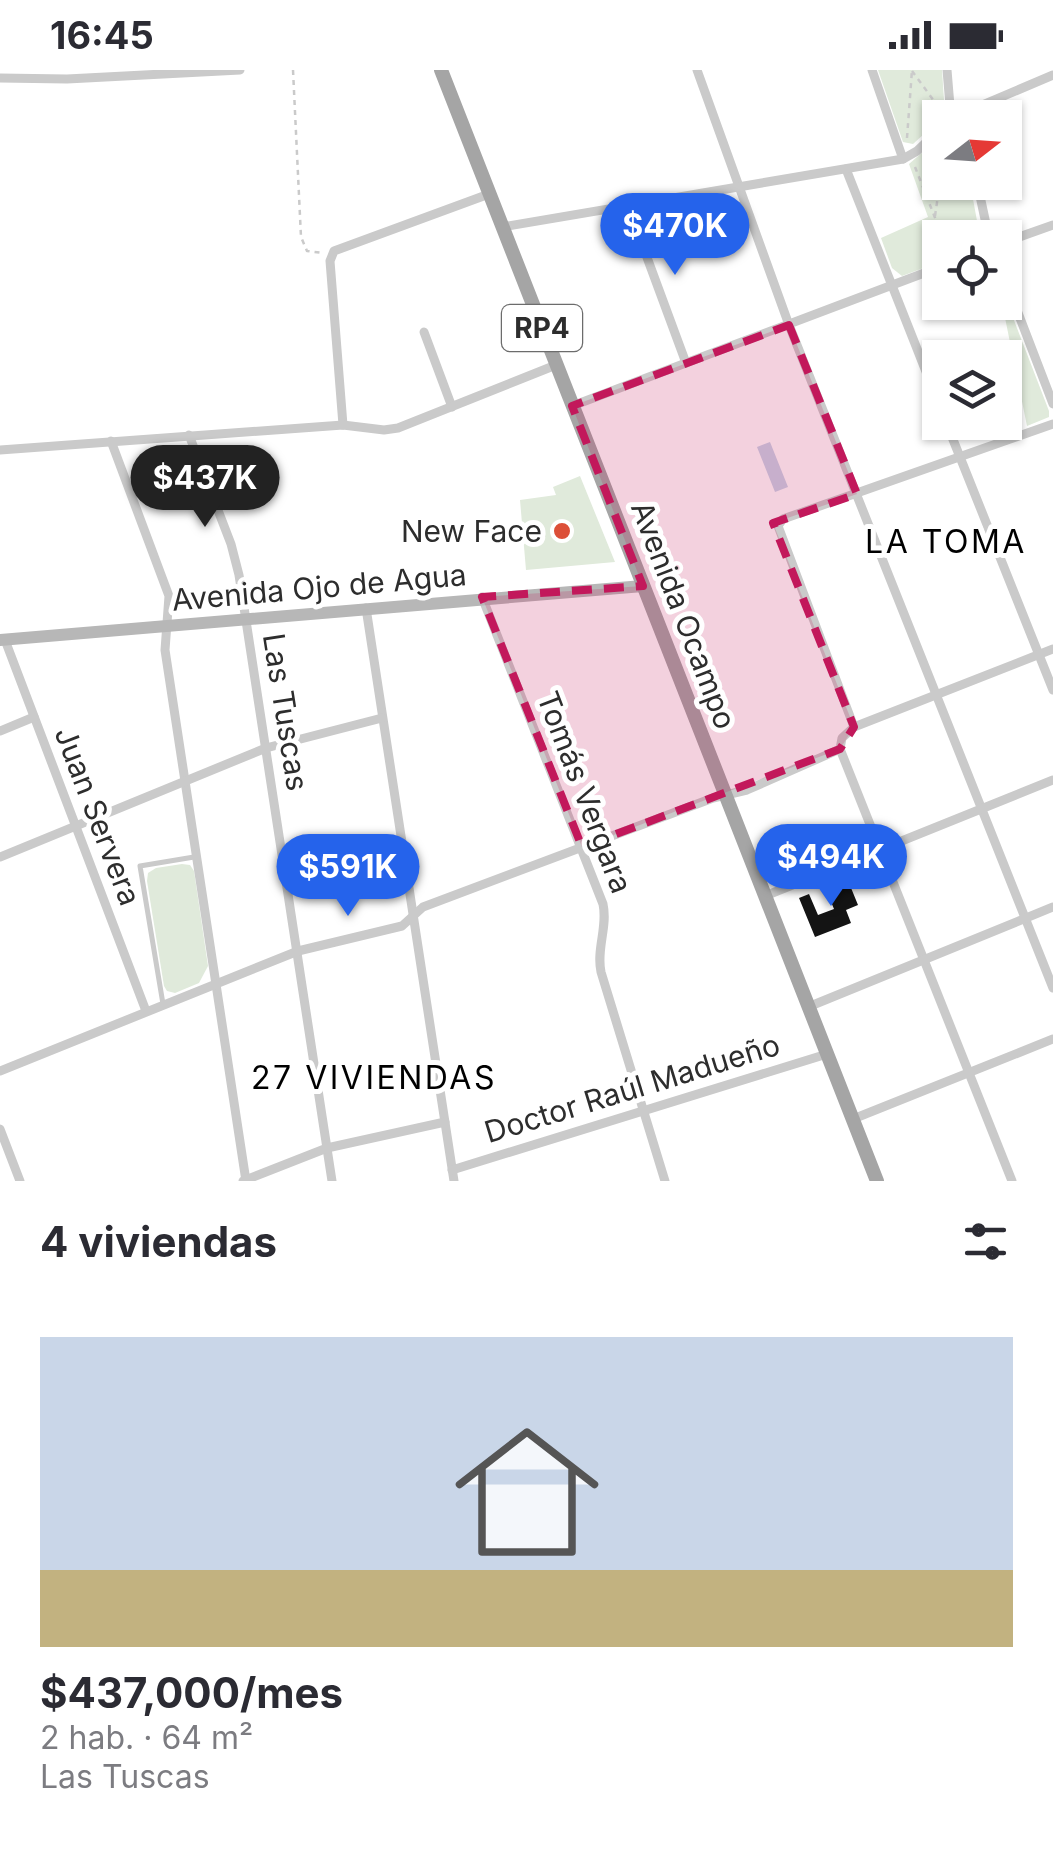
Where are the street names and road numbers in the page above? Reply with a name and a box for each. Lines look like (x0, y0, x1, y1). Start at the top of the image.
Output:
road number: RP4 (502, 305, 582, 351)
street label: Avenida Ocampo (624, 496, 744, 734)
street label: Avenida Ojo de Agua (170, 556, 468, 618)
street label: Las Tuscas (256, 631, 316, 793)
street label: Tomás Vergara (530, 686, 640, 898)
street label: Juan Servera (47, 722, 149, 910)
street label: Doctor Raúl Madueño (480, 1026, 784, 1150)

